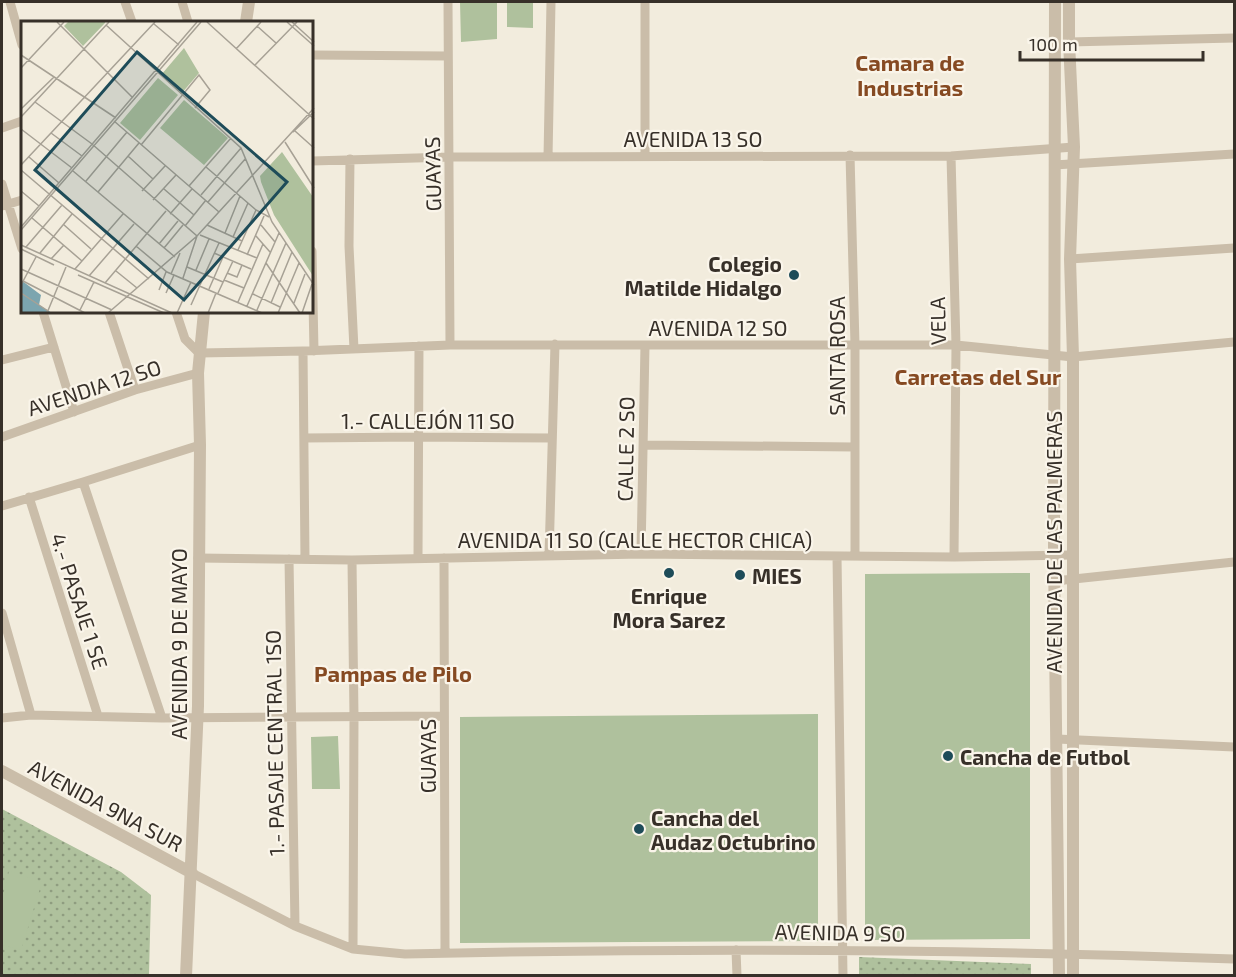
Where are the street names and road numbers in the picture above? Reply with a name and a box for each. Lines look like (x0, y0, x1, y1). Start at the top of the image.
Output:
street label: AVENIDA 13 SO (624, 126, 762, 151)
street label: GUAYAS (419, 136, 445, 212)
street label: SANTA ROSA (824, 296, 849, 416)
street label: VELA (924, 297, 950, 345)
street label: AVENIDA 12 SO (649, 315, 787, 340)
street label: AVENDIA 12 SO (24, 354, 164, 420)
street label: CALLE 2 SO (612, 396, 638, 502)
street label: 1.- CALLEJÓN 11 SO (341, 408, 515, 433)
street label: AVENIDA DE LAS PALMERAS (1041, 411, 1066, 673)
street label: AVENIDA 11 SO (CALLE HECTOR CHICA) (458, 527, 812, 552)
street label: 4.- PASAJE 1 SE (46, 530, 114, 672)
street label: AVENIDA 9 DE MAYO (166, 548, 191, 740)
street label: 1.- PASAJE CENTRAL 1SO (260, 630, 288, 856)
street label: GUAYAS (415, 719, 440, 793)
street label: AVENIDA 9NA SUR (25, 754, 187, 856)
street label: AVENIDA 9 SO (774, 918, 906, 946)

